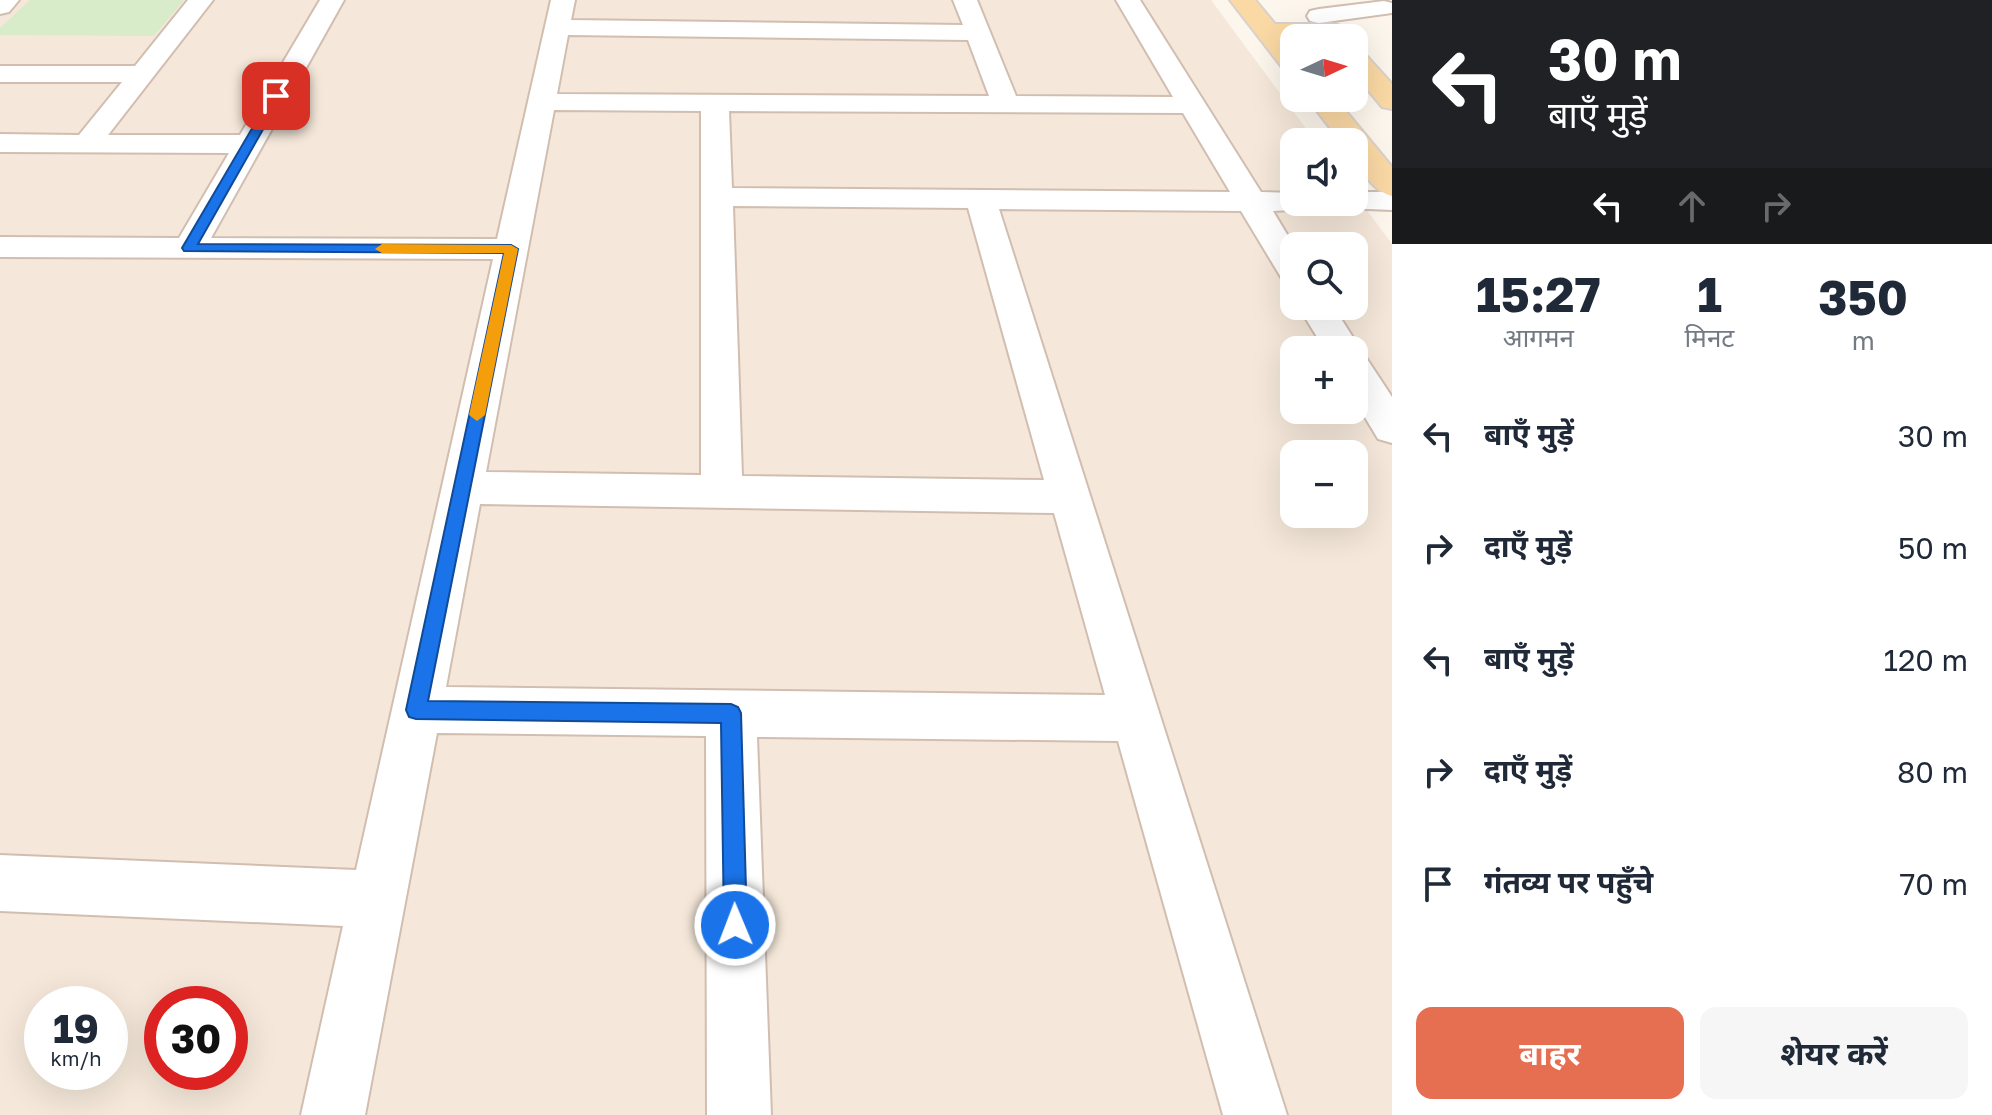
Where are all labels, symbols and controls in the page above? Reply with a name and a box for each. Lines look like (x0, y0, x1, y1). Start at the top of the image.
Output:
north arrow (1280, 24, 1368, 112)
map controls (1280, 24, 1368, 528)
text: 30 m (1548, 25, 1682, 92)
icon: left (1416, 32, 1520, 136)
pin (242, 62, 310, 130)
icon: arrive (254, 74, 298, 118)
text: बाएँ मुड़ें (1548, 93, 1648, 136)
button: sound (1280, 128, 1368, 216)
icon: left (1586, 184, 1630, 228)
icon: ahead (1670, 184, 1714, 228)
icon: right (1754, 184, 1798, 228)
button: search (1280, 232, 1368, 320)
text: 15:27 (1476, 265, 1601, 323)
text: 1 (1697, 265, 1722, 323)
text: 350 (1818, 268, 1908, 326)
text: आगमन (1503, 322, 1574, 353)
text: मिनट (1685, 322, 1734, 353)
text: m (1852, 325, 1875, 356)
button: + (1280, 336, 1368, 424)
icon: left (1416, 414, 1460, 458)
text: बाएँ मुड़ें (1484, 416, 1574, 452)
text: 30 m (1898, 418, 1968, 454)
button: − (1280, 440, 1368, 528)
icon: right (1416, 526, 1460, 570)
text: दाएँ मुड़ें (1484, 528, 1572, 564)
text: 50 m (1898, 530, 1968, 566)
icon: left (1416, 638, 1460, 682)
text: बाएँ मुड़ें (1484, 640, 1574, 676)
text: 120 m (1883, 642, 1968, 678)
icon: right (1416, 750, 1460, 794)
text: दाएँ मुड़ें (1484, 752, 1572, 788)
text: 80 m (1897, 754, 1968, 790)
icon: arrive (1416, 862, 1460, 906)
text: गंतव्य पर पहुँचे (1484, 864, 1653, 900)
text: 70 m (1899, 866, 1968, 902)
position arrow (693, 883, 777, 967)
speed limit sign: 30 (144, 986, 248, 1090)
text: 19 (53, 1004, 99, 1052)
button: बाहर (1416, 1007, 1684, 1099)
button: शेयर करें (1700, 1007, 1968, 1099)
text: km/h (51, 1046, 101, 1070)

